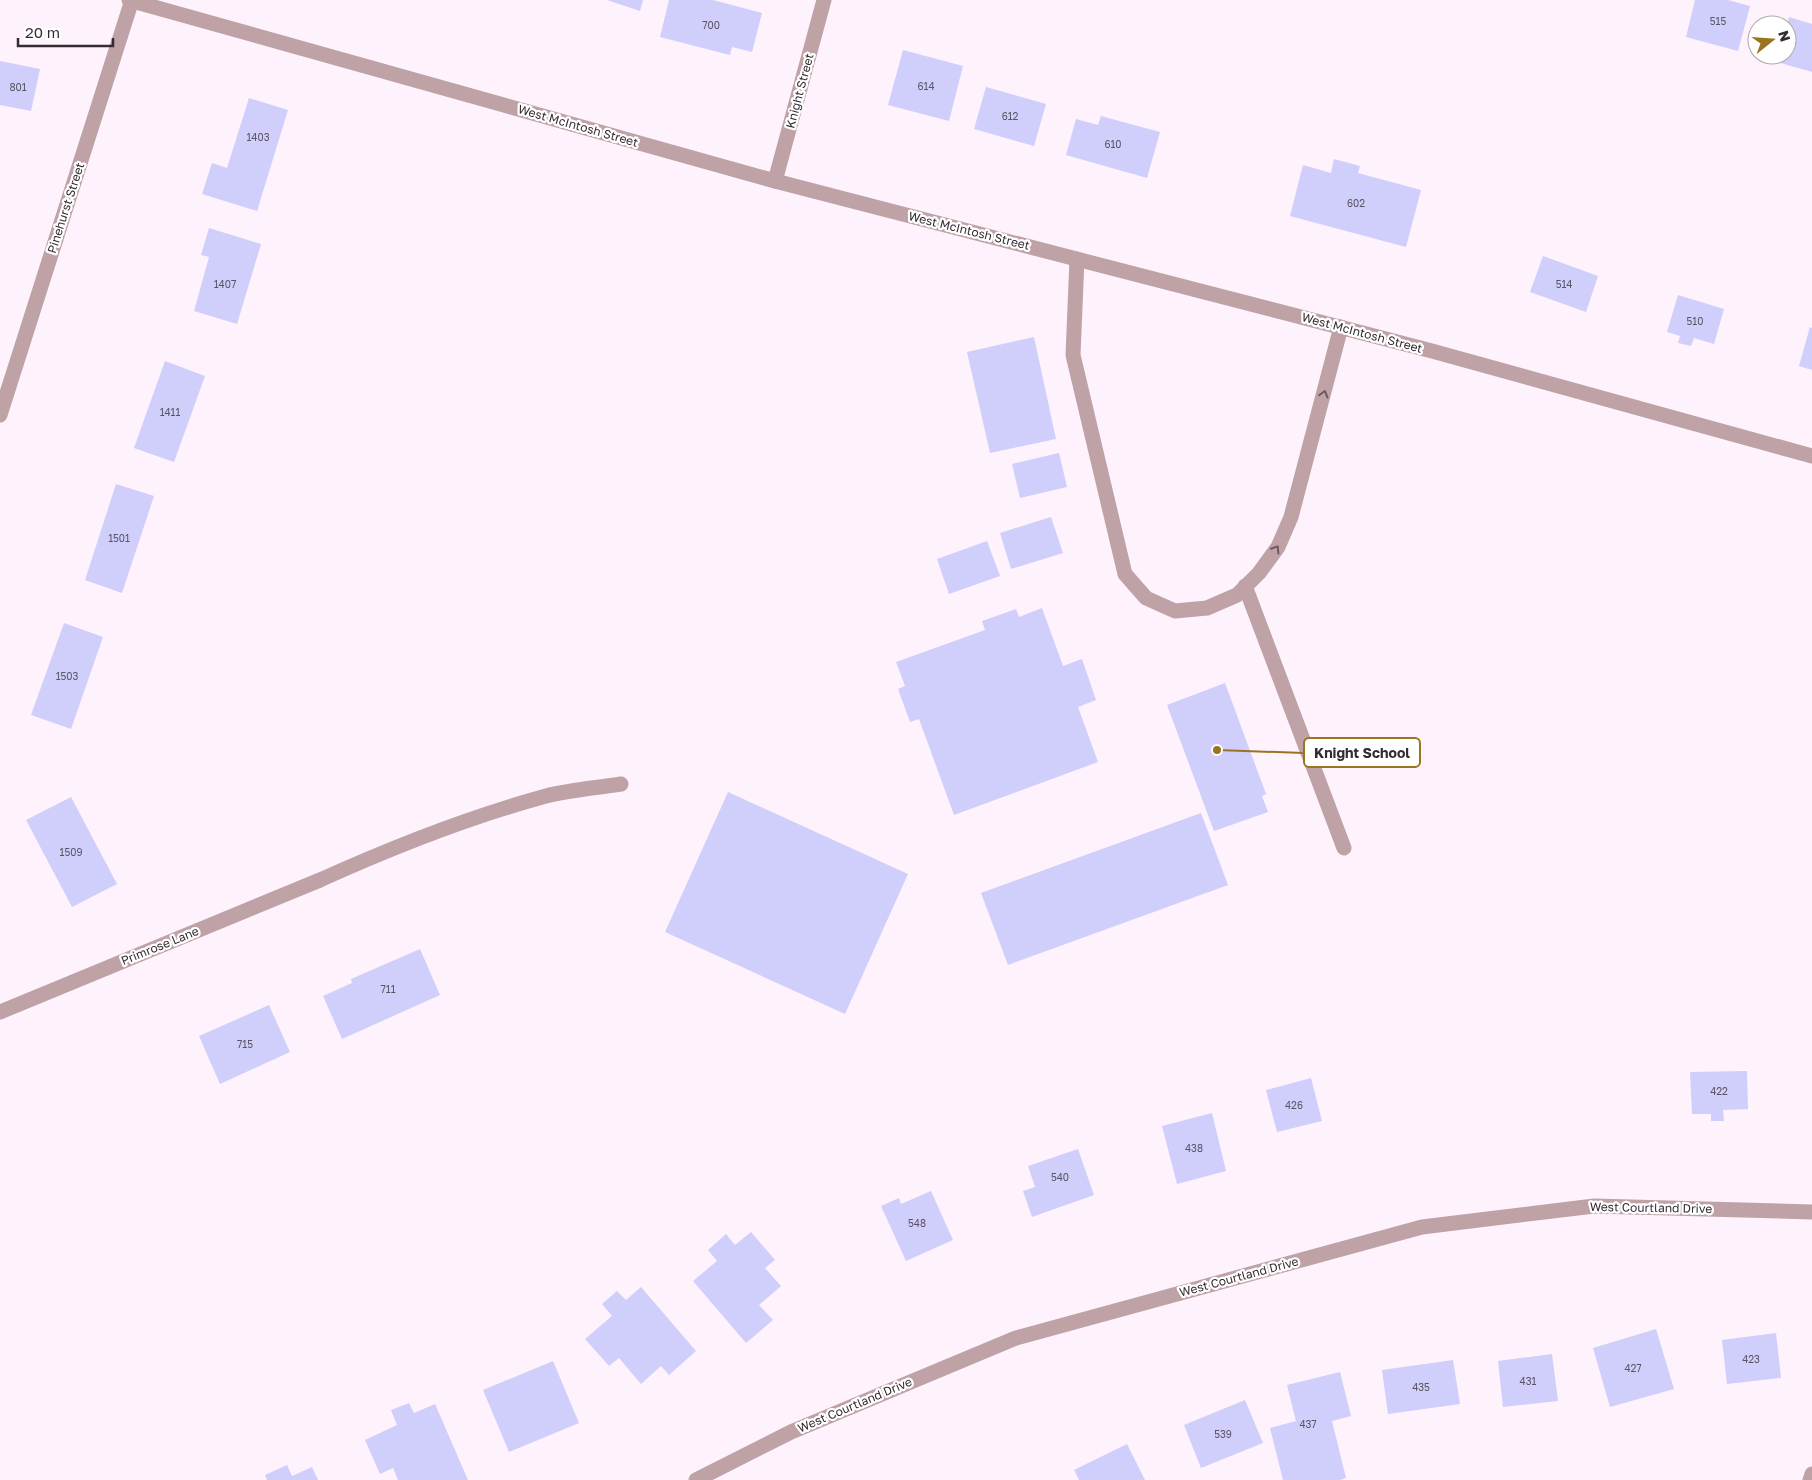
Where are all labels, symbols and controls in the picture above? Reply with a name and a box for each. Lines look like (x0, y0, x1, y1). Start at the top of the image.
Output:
scale bar (18, 15, 112, 47)
house number: 515 (1710, 15, 1726, 27)
north arrow (1747, 15, 1797, 65)
house number: 700 (702, 19, 720, 31)
text: 20 m (25, 23, 60, 41)
text: N (1775, 28, 1795, 44)
street label: Knight Street (782, 52, 817, 130)
house number: 614 (918, 80, 935, 92)
house number: 801 (9, 81, 27, 93)
street label: West McIntosh Street (516, 101, 640, 150)
house number: 612 (1002, 110, 1019, 122)
house number: 1403 (247, 131, 270, 143)
house number: 610 (1104, 138, 1122, 150)
street label: Pinehurst Street (44, 160, 87, 255)
house number: 602 (1347, 197, 1365, 209)
street label: West McIntosh Street (907, 208, 1031, 253)
house number: 1407 (214, 278, 236, 290)
house number: 514 (1556, 278, 1572, 290)
street label: West McIntosh Street (1300, 309, 1424, 356)
house number: 510 (1687, 315, 1703, 327)
one-way arrow (1318, 390, 1329, 399)
house number: 1411 (160, 406, 180, 418)
house number: 1501 (108, 532, 130, 544)
one-way arrow (1270, 545, 1279, 554)
house number: 1503 (56, 670, 78, 682)
callout: Knight School (1304, 738, 1420, 767)
text: Knight School (1314, 744, 1410, 761)
house number: 1509 (60, 846, 82, 858)
street label: Primrose Lane (119, 923, 201, 968)
house number: 711 (381, 983, 396, 995)
house number: 715 (237, 1038, 253, 1050)
house number: 422 (1710, 1085, 1728, 1097)
house number: 426 (1285, 1099, 1303, 1111)
house number: 438 (1185, 1142, 1203, 1154)
house number: 540 (1051, 1171, 1069, 1183)
street label: West Courtland Drive (1590, 1199, 1712, 1216)
house number: 548 (908, 1217, 926, 1229)
street label: West Courtland Drive (1178, 1253, 1300, 1300)
house number: 423 (1742, 1353, 1760, 1365)
house number: 427 (1624, 1362, 1642, 1374)
street label: West Courtland Drive (795, 1374, 914, 1435)
house number: 431 (1520, 1375, 1537, 1387)
house number: 435 (1412, 1381, 1430, 1393)
house number: 437 (1299, 1418, 1317, 1430)
house number: 539 (1214, 1428, 1232, 1440)

